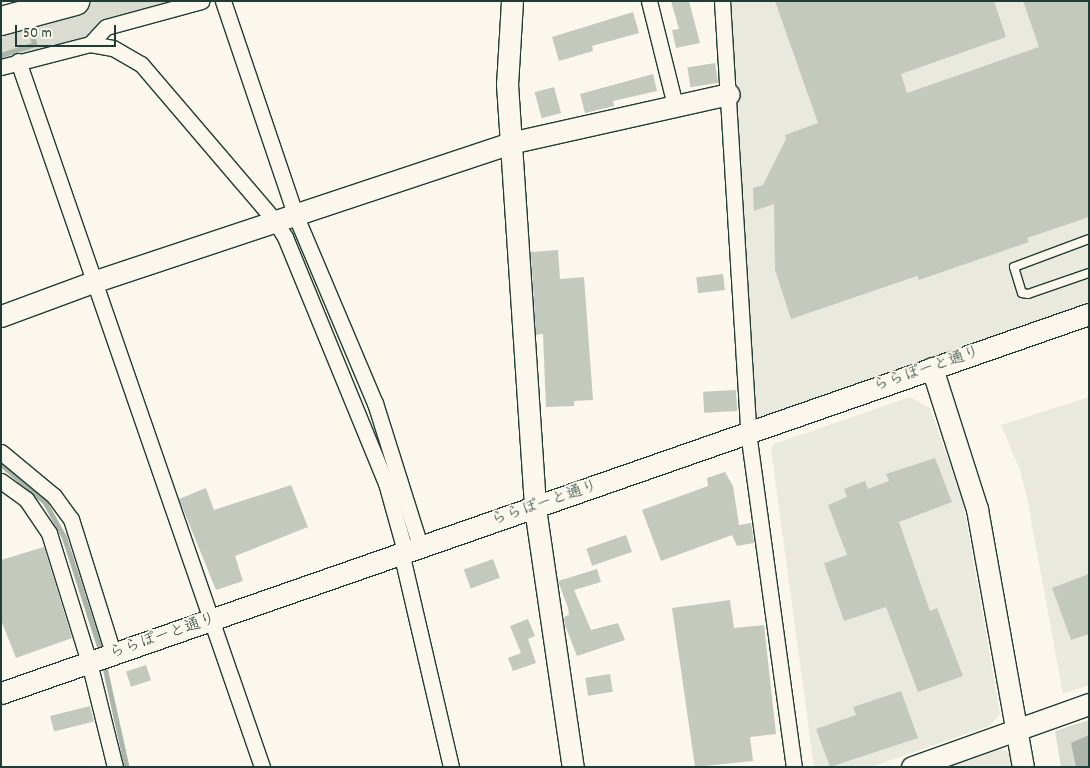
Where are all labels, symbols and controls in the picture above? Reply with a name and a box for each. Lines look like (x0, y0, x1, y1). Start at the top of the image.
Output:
scale bar (18, 15, 119, 47)
text: 50 m (23, 23, 52, 45)
street label: ららぽーと通り (871, 343, 983, 397)
street label: ららぽーと通り (489, 477, 601, 531)
street label: ららぽーと通り (107, 610, 219, 664)

